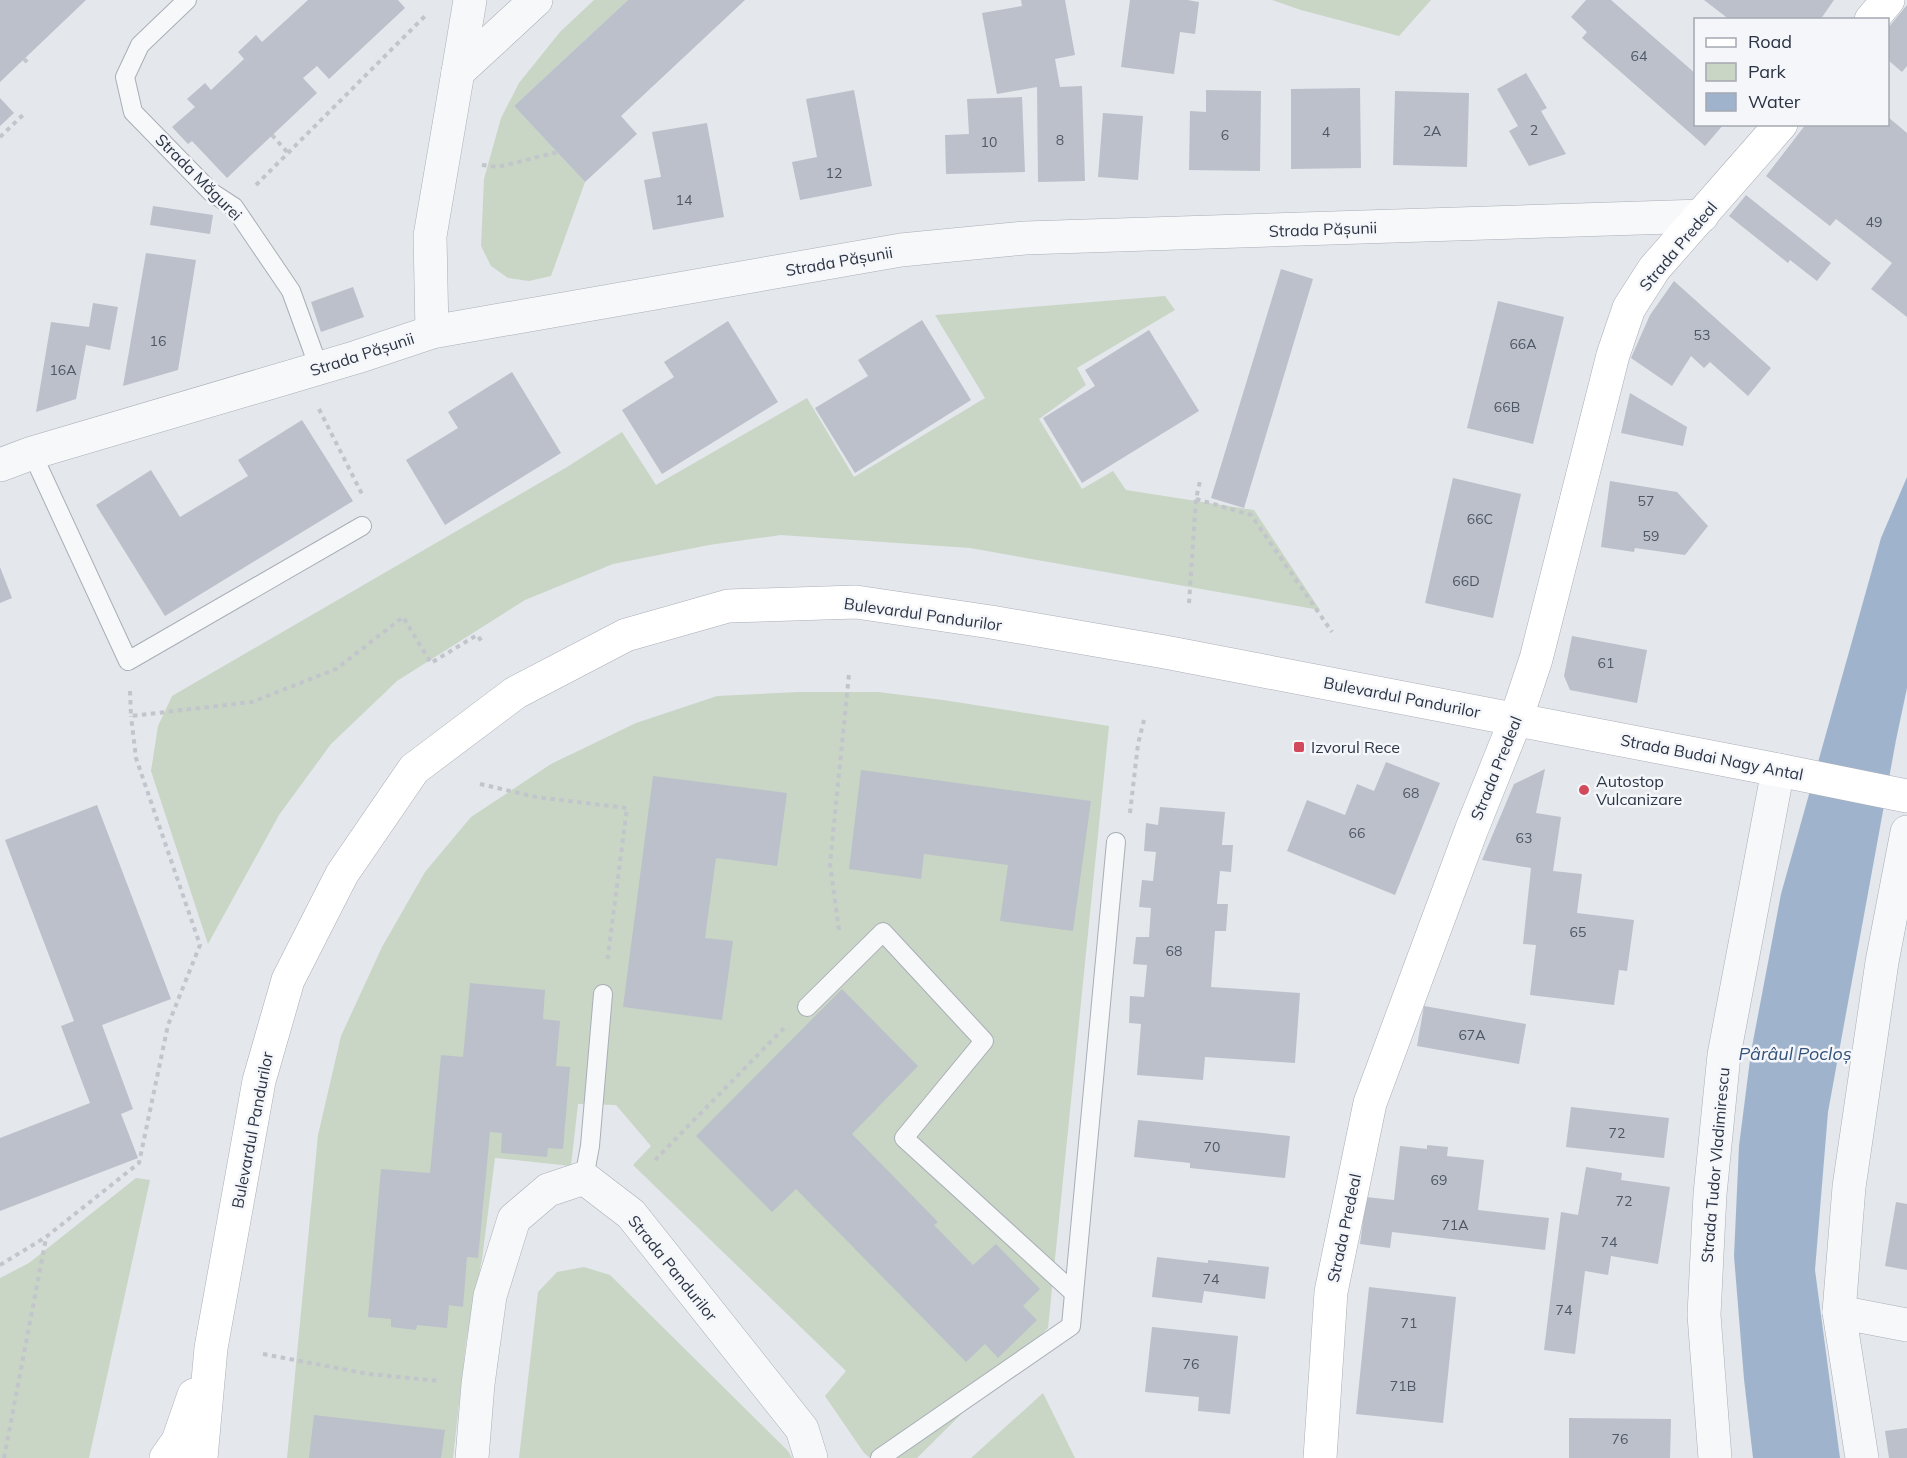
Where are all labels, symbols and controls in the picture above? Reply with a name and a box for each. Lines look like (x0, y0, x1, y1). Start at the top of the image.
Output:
legend (1694, 18, 1889, 126)
text: Road (1748, 30, 1792, 53)
house number: 64 (1631, 47, 1648, 65)
text: Park (1748, 60, 1787, 83)
text: Water (1748, 90, 1801, 113)
house number: 2 (1530, 121, 1538, 139)
house number: 2A (1423, 122, 1442, 140)
house number: 4 (1322, 123, 1331, 141)
house number: 6 (1221, 126, 1229, 144)
street label: Strada Măgurei (151, 129, 247, 225)
house number: 8 (1056, 131, 1064, 149)
house number: 10 (981, 133, 997, 151)
house number: 12 (826, 164, 842, 182)
house number: 14 (676, 191, 693, 209)
street label: Strada Predeal (1635, 197, 1721, 295)
house number: 49 (1866, 213, 1882, 231)
street label: Strada Pășunii (1268, 217, 1378, 241)
street label: Strada Pășunii (784, 242, 894, 280)
house number: 53 (1694, 326, 1710, 344)
street label: Strada Pășunii (307, 328, 417, 380)
house number: 16 (150, 332, 166, 350)
house number: 66A (1509, 335, 1537, 353)
house number: 16A (49, 361, 77, 379)
house number: 66B (1494, 398, 1520, 416)
house number: 57 (1638, 492, 1654, 510)
house number: 66C (1467, 510, 1493, 528)
house number: 59 (1643, 527, 1659, 545)
house number: 66D (1452, 572, 1480, 590)
street label: Bulevardul Pandurilor (843, 593, 1003, 635)
house number: 61 (1598, 654, 1614, 672)
street label: Bulevardul Pandurilor (1322, 672, 1482, 722)
street label: Strada Predeal (1466, 713, 1526, 823)
street label: Strada Budai Nagy Antal (1619, 729, 1805, 785)
place label: Izvorul Rece (1311, 737, 1400, 757)
marker: Izvorul Rece (1292, 740, 1306, 754)
place label: Autostop Vulcanizare (1596, 771, 1682, 809)
marker: Autostop Vulcanizare (1577, 783, 1591, 797)
house number: 68 (1403, 784, 1419, 802)
house number: 66 (1349, 824, 1365, 842)
house number: 63 (1516, 829, 1532, 847)
house number: 65 (1570, 923, 1586, 941)
house number: 68 (1166, 942, 1182, 960)
house number: 67A (1458, 1026, 1486, 1044)
water label: Pârâul Pocloș (1738, 1042, 1852, 1065)
street label: Bulevardul Pandurilor (227, 1050, 277, 1210)
street label: Strada Tudor Vladimirescu (1696, 1066, 1734, 1264)
house number: 72 (1609, 1124, 1625, 1142)
house number: 70 (1204, 1138, 1220, 1156)
house number: 69 (1431, 1171, 1447, 1189)
street label: Strada Predeal (1323, 1172, 1365, 1284)
house number: 72 (1616, 1192, 1632, 1210)
street label: Strada Pandurilor (624, 1211, 722, 1325)
house number: 71A (1441, 1216, 1469, 1234)
house number: 74 (1601, 1233, 1618, 1251)
house number: 74 (1203, 1270, 1220, 1288)
house number: 74 (1556, 1301, 1573, 1319)
house number: 71 (1401, 1314, 1417, 1332)
house number: 76 (1183, 1355, 1199, 1373)
house number: 71B (1390, 1377, 1416, 1395)
house number: 76 (1612, 1430, 1628, 1448)

